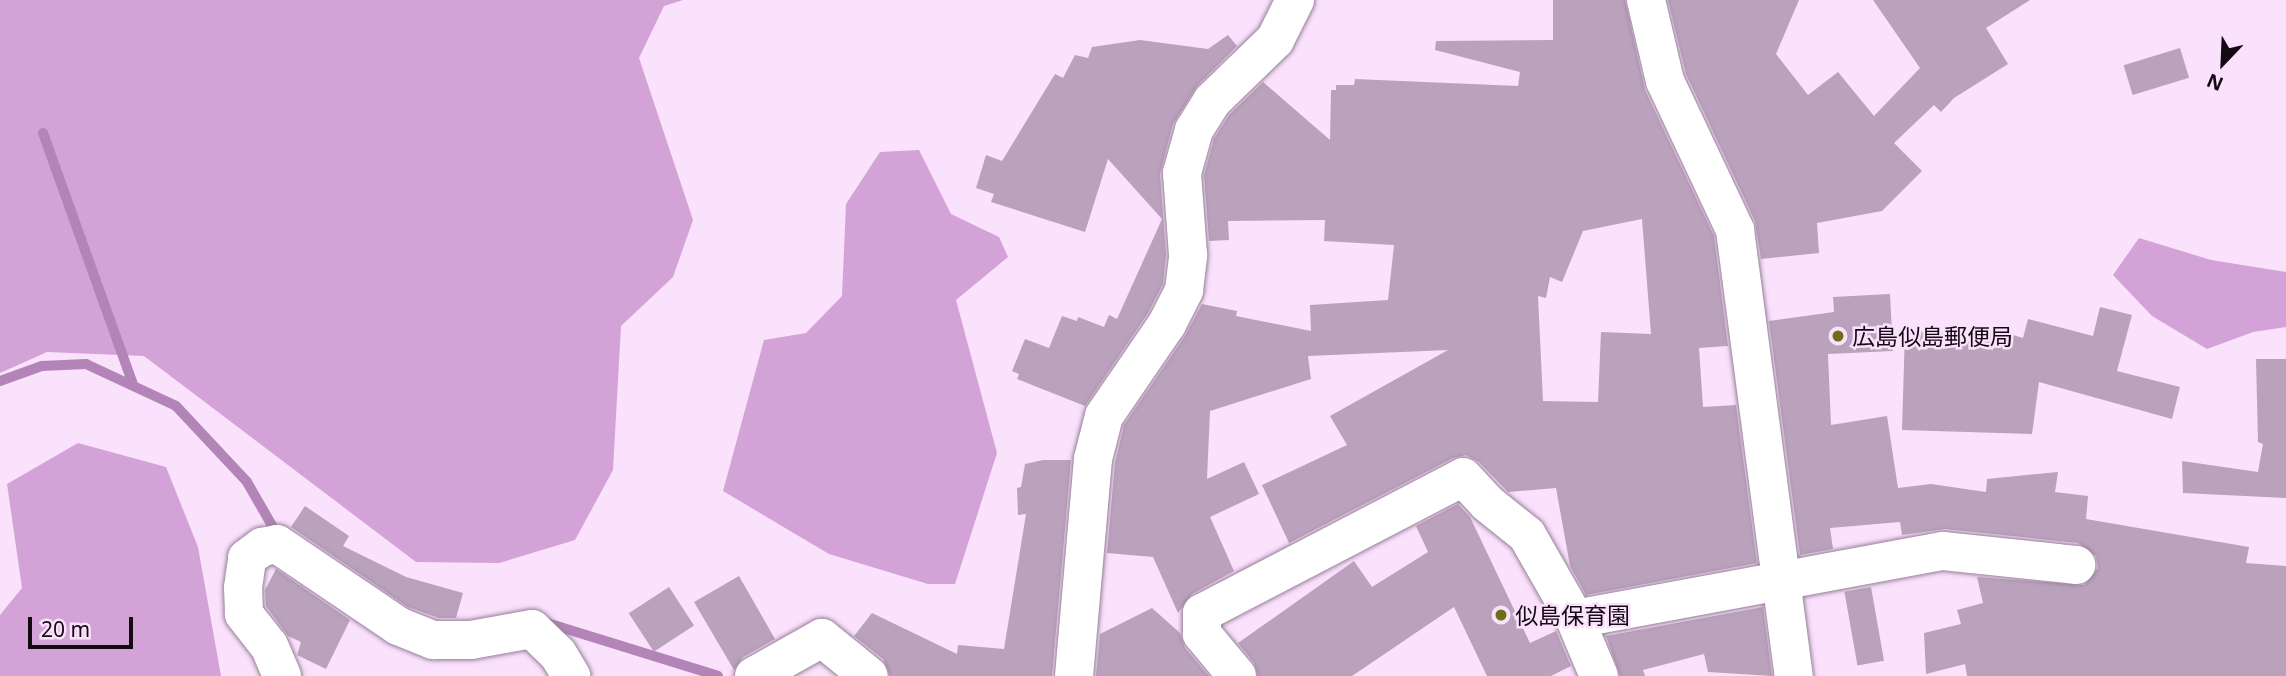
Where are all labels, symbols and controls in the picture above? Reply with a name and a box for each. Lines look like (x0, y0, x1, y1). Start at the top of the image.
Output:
north arrow (2188, 28, 2258, 98)
text: N (2203, 67, 2227, 97)
place label: 広島似島郵便局 (1852, 322, 2013, 350)
marker: 広島似島郵便局 (1830, 328, 1846, 344)
place label: 似島保育園 (1515, 601, 1630, 629)
scale bar (32, 602, 136, 646)
marker: 似島保育園 (1493, 607, 1509, 623)
text: 20 m (41, 615, 90, 643)

